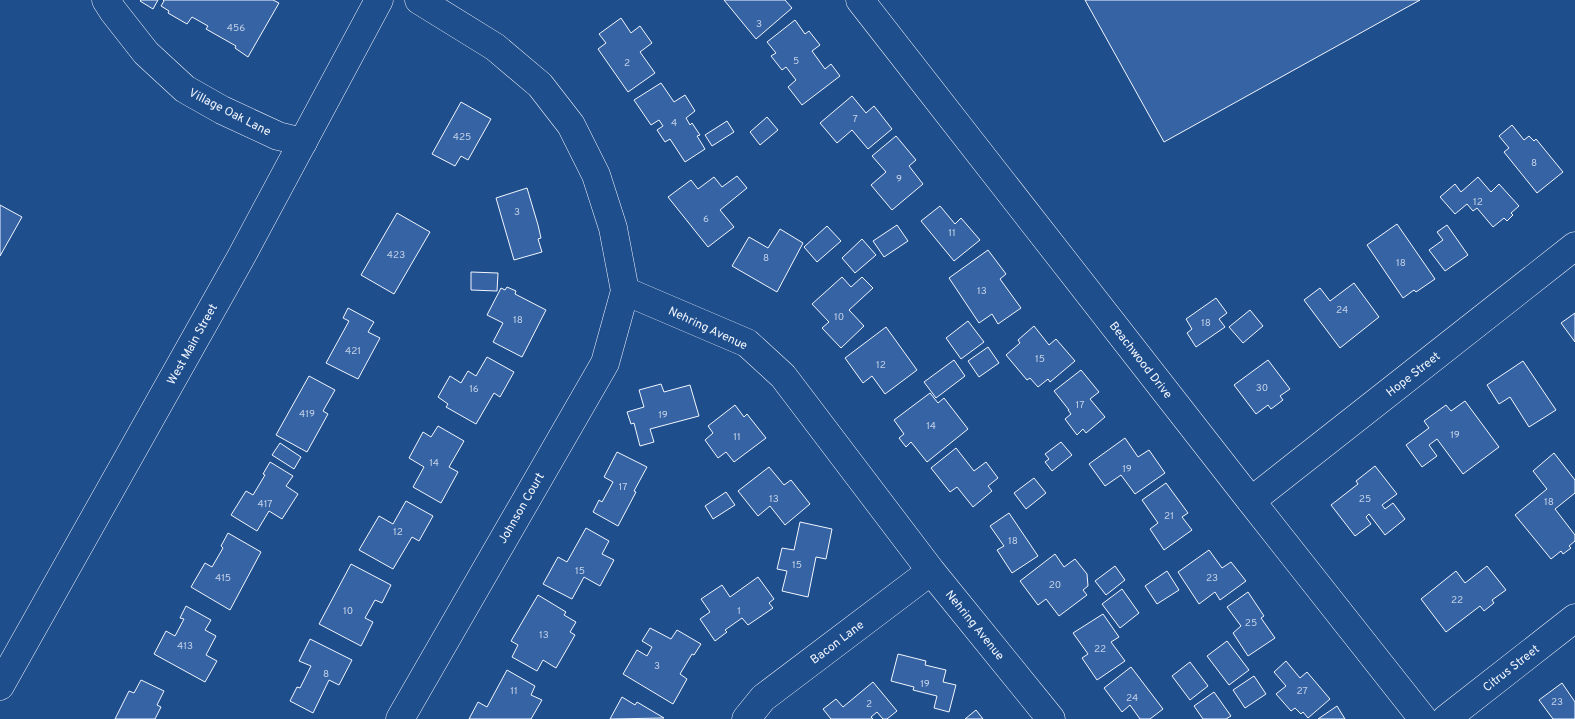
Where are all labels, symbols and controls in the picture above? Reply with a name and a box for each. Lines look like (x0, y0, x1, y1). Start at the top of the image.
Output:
house number: 3 (756, 18, 762, 31)
house number: 456 (227, 22, 245, 35)
house number: 5 (793, 55, 799, 68)
house number: 2 (624, 57, 630, 70)
street label: Village Oak Lane (186, 85, 273, 141)
house number: 7 (852, 113, 858, 126)
house number: 4 (671, 117, 677, 130)
house number: 425 (453, 131, 471, 144)
house number: 8 (1531, 157, 1537, 170)
house number: 9 (896, 173, 902, 186)
house number: 12 (1473, 196, 1483, 209)
house number: 3 (514, 206, 520, 219)
house number: 6 (703, 213, 709, 226)
house number: 11 (948, 227, 956, 240)
house number: 423 (387, 249, 405, 262)
house number: 8 (763, 252, 769, 265)
house number: 18 (1396, 257, 1406, 270)
house number: 13 (977, 285, 987, 298)
street label: West Main Street (164, 301, 222, 388)
street label: Nehring Avenue (665, 304, 750, 354)
house number: 24 (1336, 304, 1348, 317)
house number: 10 (834, 311, 844, 324)
house number: 18 (513, 314, 523, 327)
house number: 18 (1201, 317, 1211, 330)
street label: Beachwood Drive (1105, 319, 1175, 402)
house number: 421 (345, 345, 361, 358)
street label: Hope Street (1383, 349, 1444, 401)
house number: 15 (1035, 353, 1045, 366)
house number: 12 (876, 359, 886, 372)
house number: 30 (1256, 382, 1268, 395)
house number: 16 (469, 383, 479, 396)
house number: 17 (1076, 399, 1084, 412)
house number: 419 (299, 408, 315, 421)
house number: 19 (658, 409, 668, 422)
house number: 14 (926, 420, 936, 433)
house number: 19 (1450, 429, 1460, 442)
house number: 11 (733, 431, 741, 444)
house number: 14 (429, 457, 439, 470)
house number: 19 (1122, 463, 1132, 476)
street label: Johnson Court (495, 470, 549, 547)
house number: 17 (619, 481, 627, 494)
house number: 13 (769, 493, 779, 506)
house number: 25 (1359, 493, 1371, 506)
house number: 18 (1544, 496, 1554, 509)
house number: 417 (257, 498, 273, 511)
house number: 21 (1164, 510, 1174, 523)
house number: 12 (393, 526, 403, 539)
house number: 18 (1008, 535, 1018, 548)
house number: 15 (792, 559, 802, 572)
house number: 15 (575, 565, 585, 578)
house number: 415 (215, 572, 231, 585)
house number: 23 (1206, 572, 1218, 585)
house number: 20 (1049, 579, 1061, 592)
street label: Nehring Avenue (941, 587, 1007, 664)
house number: 22 (1451, 594, 1463, 607)
house number: 10 (343, 605, 353, 618)
house number: 1 (737, 605, 741, 618)
street label: Bacon Lane (807, 617, 868, 668)
house number: 25 (1245, 617, 1257, 630)
house number: 13 (539, 629, 549, 642)
house number: 413 (177, 640, 193, 653)
street label: Citrus Street (1480, 642, 1543, 696)
house number: 22 (1094, 643, 1106, 656)
house number: 3 (654, 660, 660, 673)
house number: 8 (323, 668, 329, 681)
house number: 19 (920, 678, 930, 691)
house number: 11 (510, 685, 518, 698)
house number: 27 (1296, 685, 1308, 698)
house number: 24 (1126, 692, 1138, 705)
house number: 23 (1551, 696, 1563, 709)
house number: 2 (866, 698, 872, 711)

